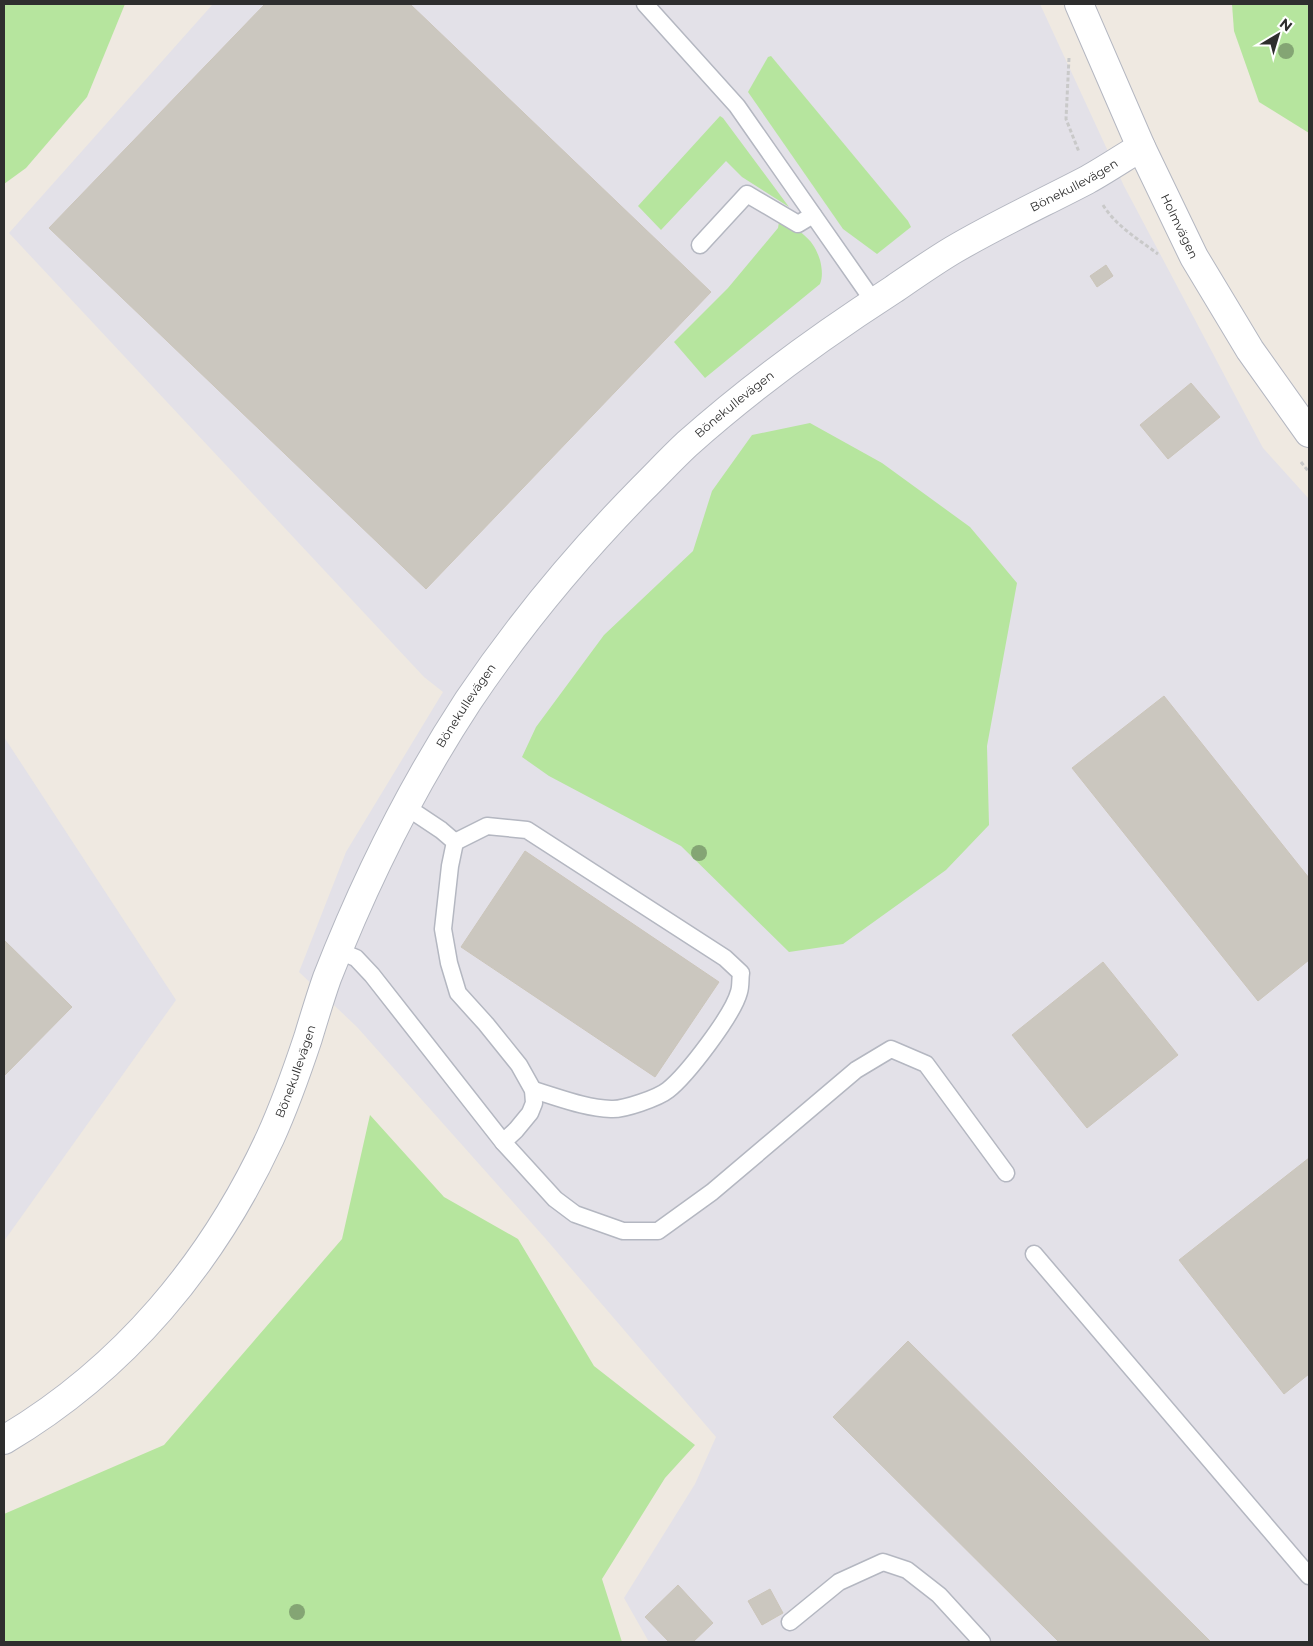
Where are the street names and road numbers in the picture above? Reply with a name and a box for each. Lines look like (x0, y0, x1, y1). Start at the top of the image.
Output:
street label: Bönekullevägen (1027, 155, 1121, 215)
street label: Holmvägen (1158, 191, 1202, 261)
street label: Bönekullevägen (691, 367, 777, 441)
street label: Bönekullevägen (433, 660, 499, 750)
street label: Bönekullevägen (272, 1023, 319, 1120)

